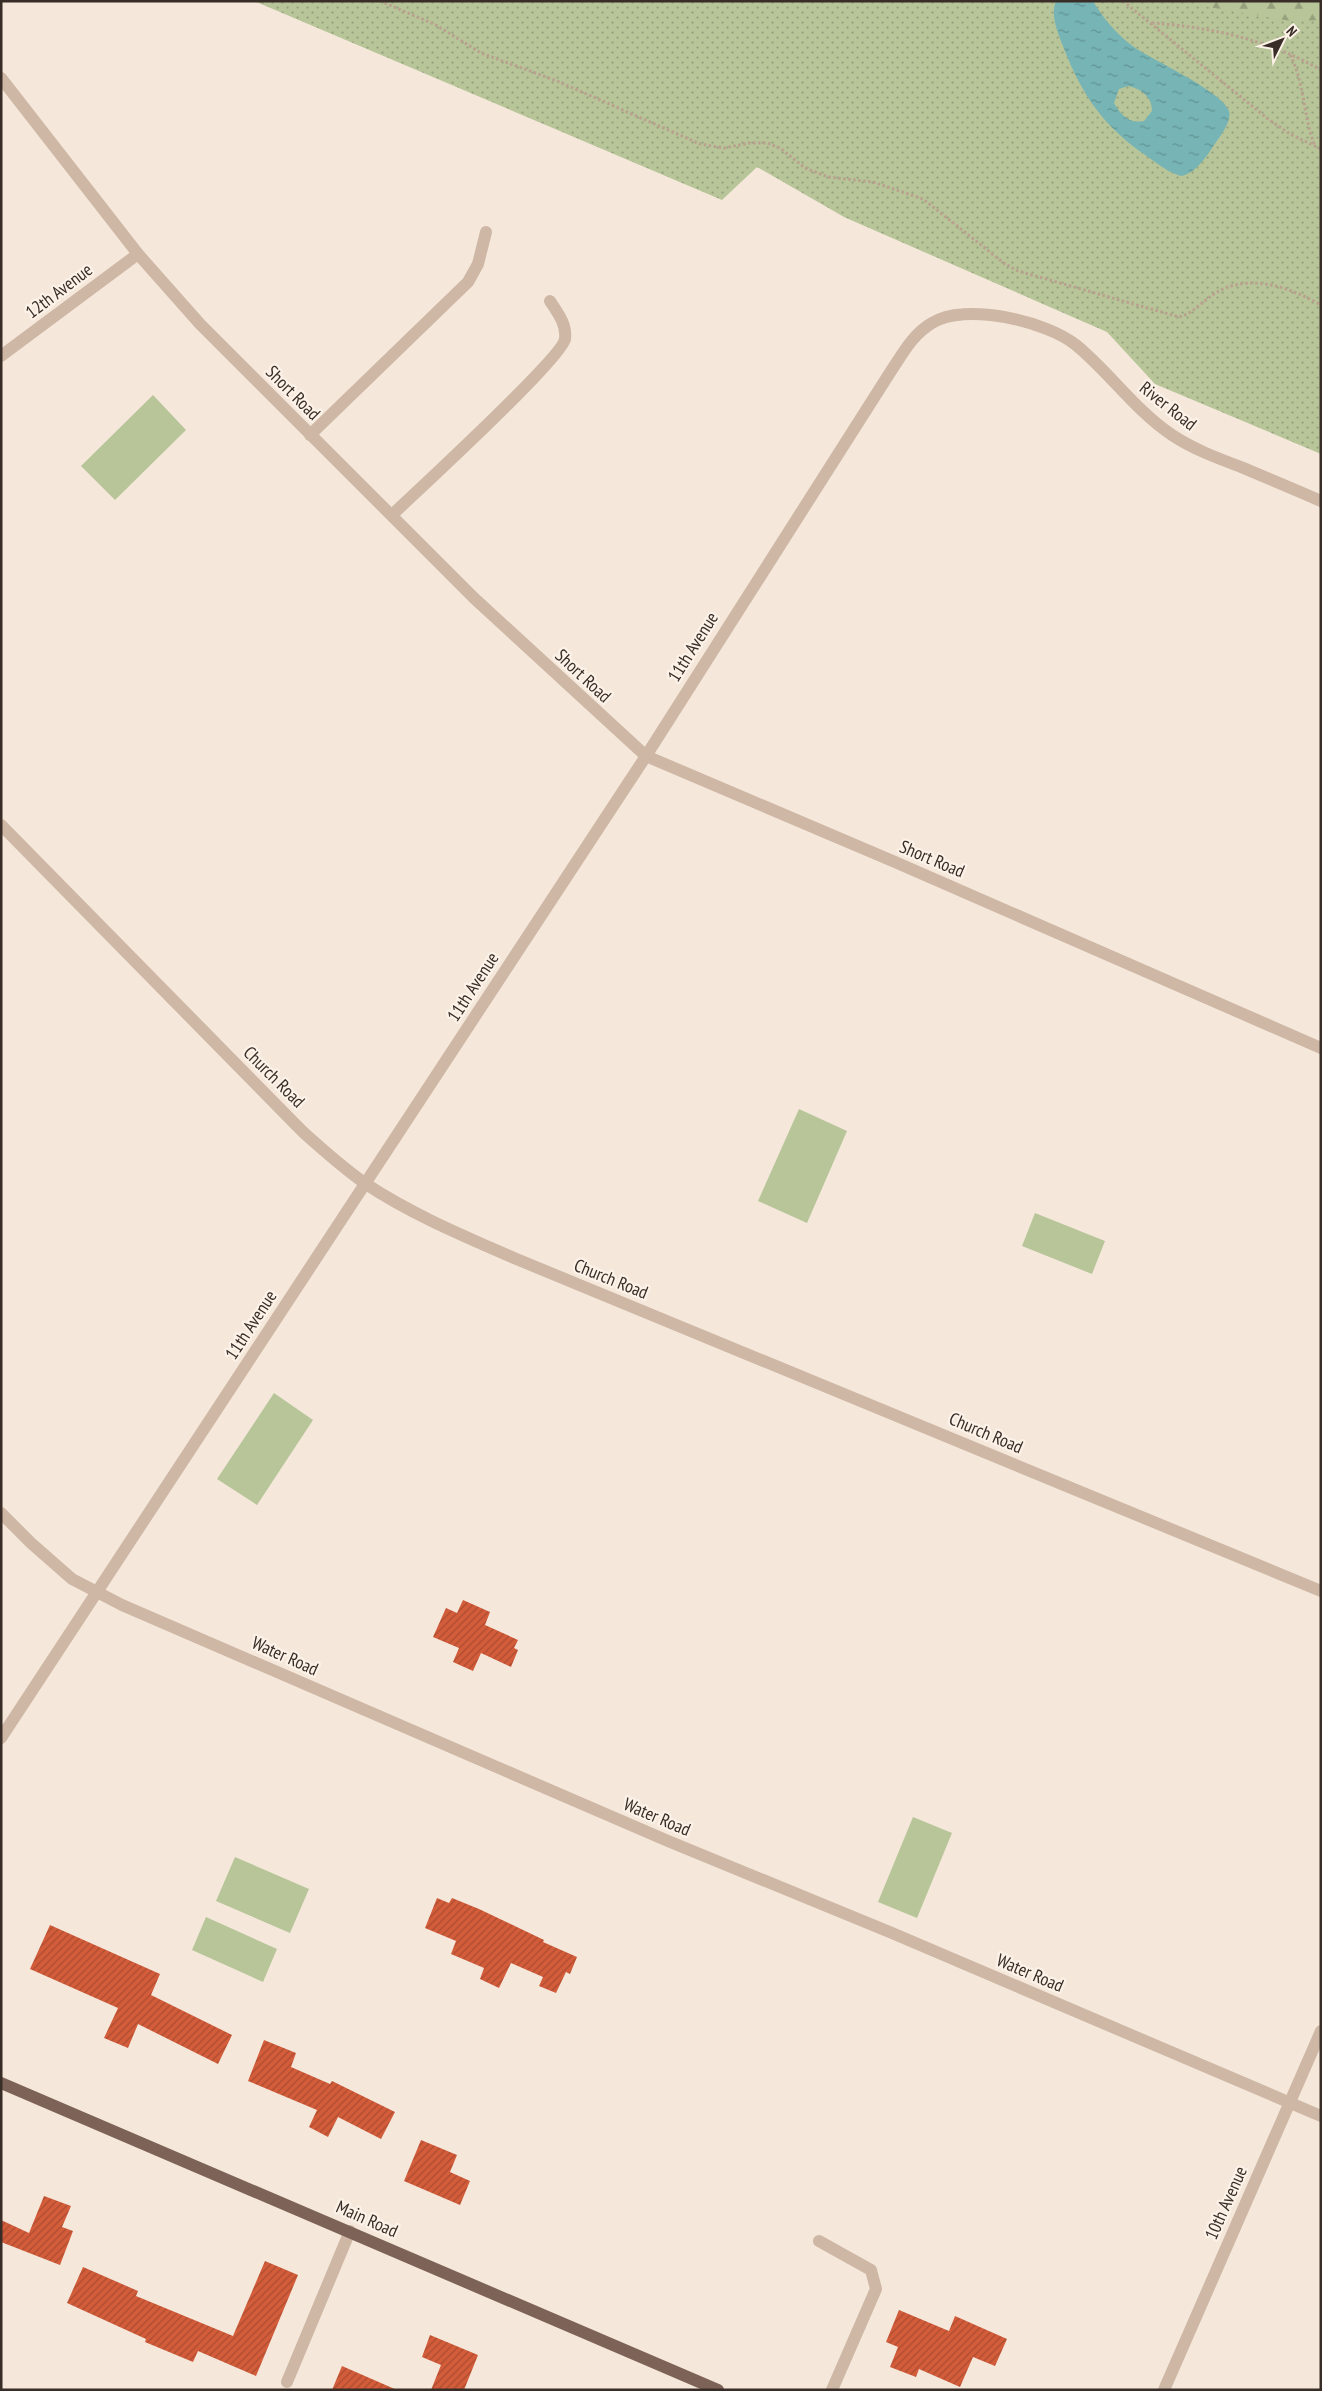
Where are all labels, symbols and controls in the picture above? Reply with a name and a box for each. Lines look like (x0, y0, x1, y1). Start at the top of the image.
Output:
north arrow (1257, 15, 1307, 65)
text: N (1282, 22, 1301, 40)
street label: 12th Avenue (21, 258, 97, 323)
street label: Short Road (261, 360, 326, 425)
street label: River Road (1135, 376, 1202, 435)
street label: 11th Avenue (662, 608, 723, 686)
street label: Short Road (551, 644, 616, 707)
street label: Short Road (896, 835, 968, 882)
street label: 11th Avenue (442, 948, 503, 1026)
street label: Church Road (239, 1041, 310, 1112)
street label: Church Road (571, 1253, 652, 1304)
street label: 11th Avenue (220, 1286, 281, 1364)
street label: Church Road (946, 1407, 1026, 1458)
street label: Water Road (248, 1631, 322, 1680)
street label: Water Road (620, 1792, 694, 1841)
street label: Water Road (993, 1948, 1067, 1997)
street label: 10th Avenue (1199, 2163, 1252, 2243)
street label: Main Road (333, 2195, 402, 2242)

